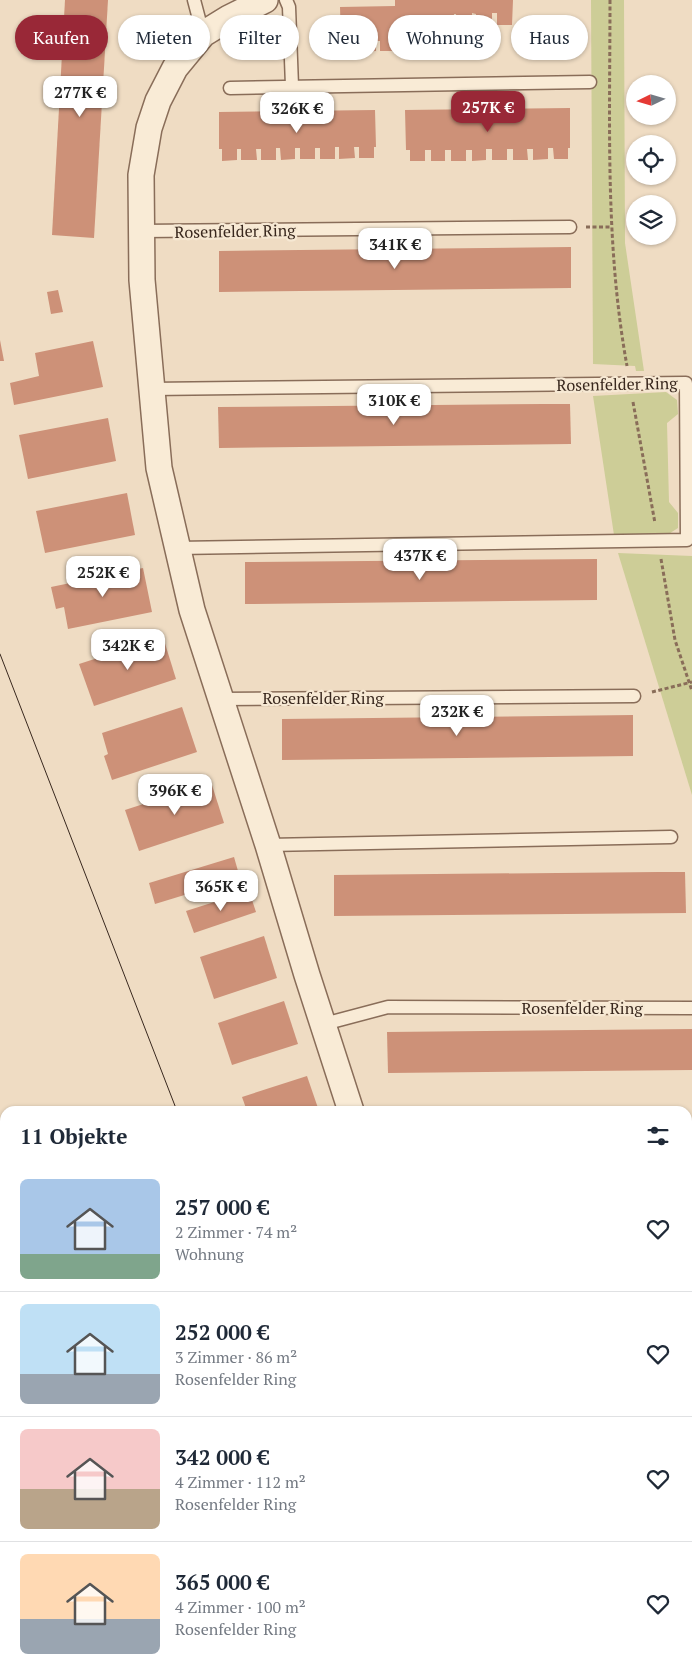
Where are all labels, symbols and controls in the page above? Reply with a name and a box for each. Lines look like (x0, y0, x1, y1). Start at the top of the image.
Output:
chip: Kaufen (15, 15, 108, 60)
chip: Mieten (118, 15, 210, 60)
chip: Filter (220, 15, 299, 60)
chip: Neu (309, 15, 378, 60)
chip: Wohnung (388, 15, 501, 60)
chip: Haus (511, 15, 588, 60)
north arrow (626, 75, 676, 125)
map controls (626, 75, 676, 245)
pin: 277K € (39, 76, 121, 118)
text: 277K € (54, 81, 106, 103)
pin: 257K € (447, 90, 529, 133)
pin: 326K € (256, 92, 338, 134)
text: 257K € (462, 96, 514, 118)
text: 326K € (271, 97, 323, 119)
button: locate (626, 135, 676, 185)
button: layers (626, 195, 676, 245)
street label: Rosenfelder Ring (174, 219, 296, 243)
pin: 341K € (354, 228, 436, 270)
text: 341K € (369, 233, 421, 255)
street label: Rosenfelder Ring (556, 372, 678, 396)
pin: 310K € (353, 384, 435, 426)
text: 310K € (368, 389, 420, 411)
pin: 437K € (379, 538, 461, 581)
text: 437K € (394, 544, 446, 566)
pin: 252K € (62, 556, 144, 598)
text: 252K € (77, 561, 129, 583)
pin: 342K € (87, 628, 169, 671)
text: 342K € (102, 634, 154, 656)
street label: Rosenfelder Ring (262, 687, 384, 709)
pin: 232K € (416, 694, 498, 737)
text: 232K € (431, 700, 483, 722)
pin: 396K € (134, 774, 216, 816)
text: 396K € (149, 779, 201, 801)
pin: 365K € (180, 870, 262, 912)
text: 365K € (195, 875, 247, 897)
street label: Rosenfelder Ring (521, 997, 643, 1019)
text: 11 Objekte (20, 1122, 127, 1150)
icon: filters (644, 1122, 672, 1150)
text: 257 000 € (175, 1193, 269, 1221)
icon: home (60, 1199, 120, 1259)
icon: heart (644, 1215, 672, 1243)
text: 2 Zimmer · 74 m² (175, 1221, 297, 1243)
text: Wohnung (175, 1243, 244, 1265)
text: 252 000 € (175, 1318, 269, 1346)
icon: home (60, 1324, 120, 1384)
icon: heart (644, 1340, 672, 1368)
text: 3 Zimmer · 86 m² (175, 1346, 297, 1368)
text: Rosenfelder Ring (175, 1368, 296, 1390)
text: 342 000 € (175, 1443, 269, 1471)
icon: home (60, 1449, 120, 1509)
icon: heart (644, 1465, 672, 1493)
text: 4 Zimmer · 112 m² (175, 1471, 306, 1493)
text: Rosenfelder Ring (175, 1493, 296, 1515)
text: 365 000 € (175, 1568, 269, 1596)
icon: home (60, 1574, 120, 1634)
icon: heart (644, 1590, 672, 1618)
text: 4 Zimmer · 100 m² (175, 1596, 306, 1618)
text: Rosenfelder Ring (175, 1618, 296, 1640)

